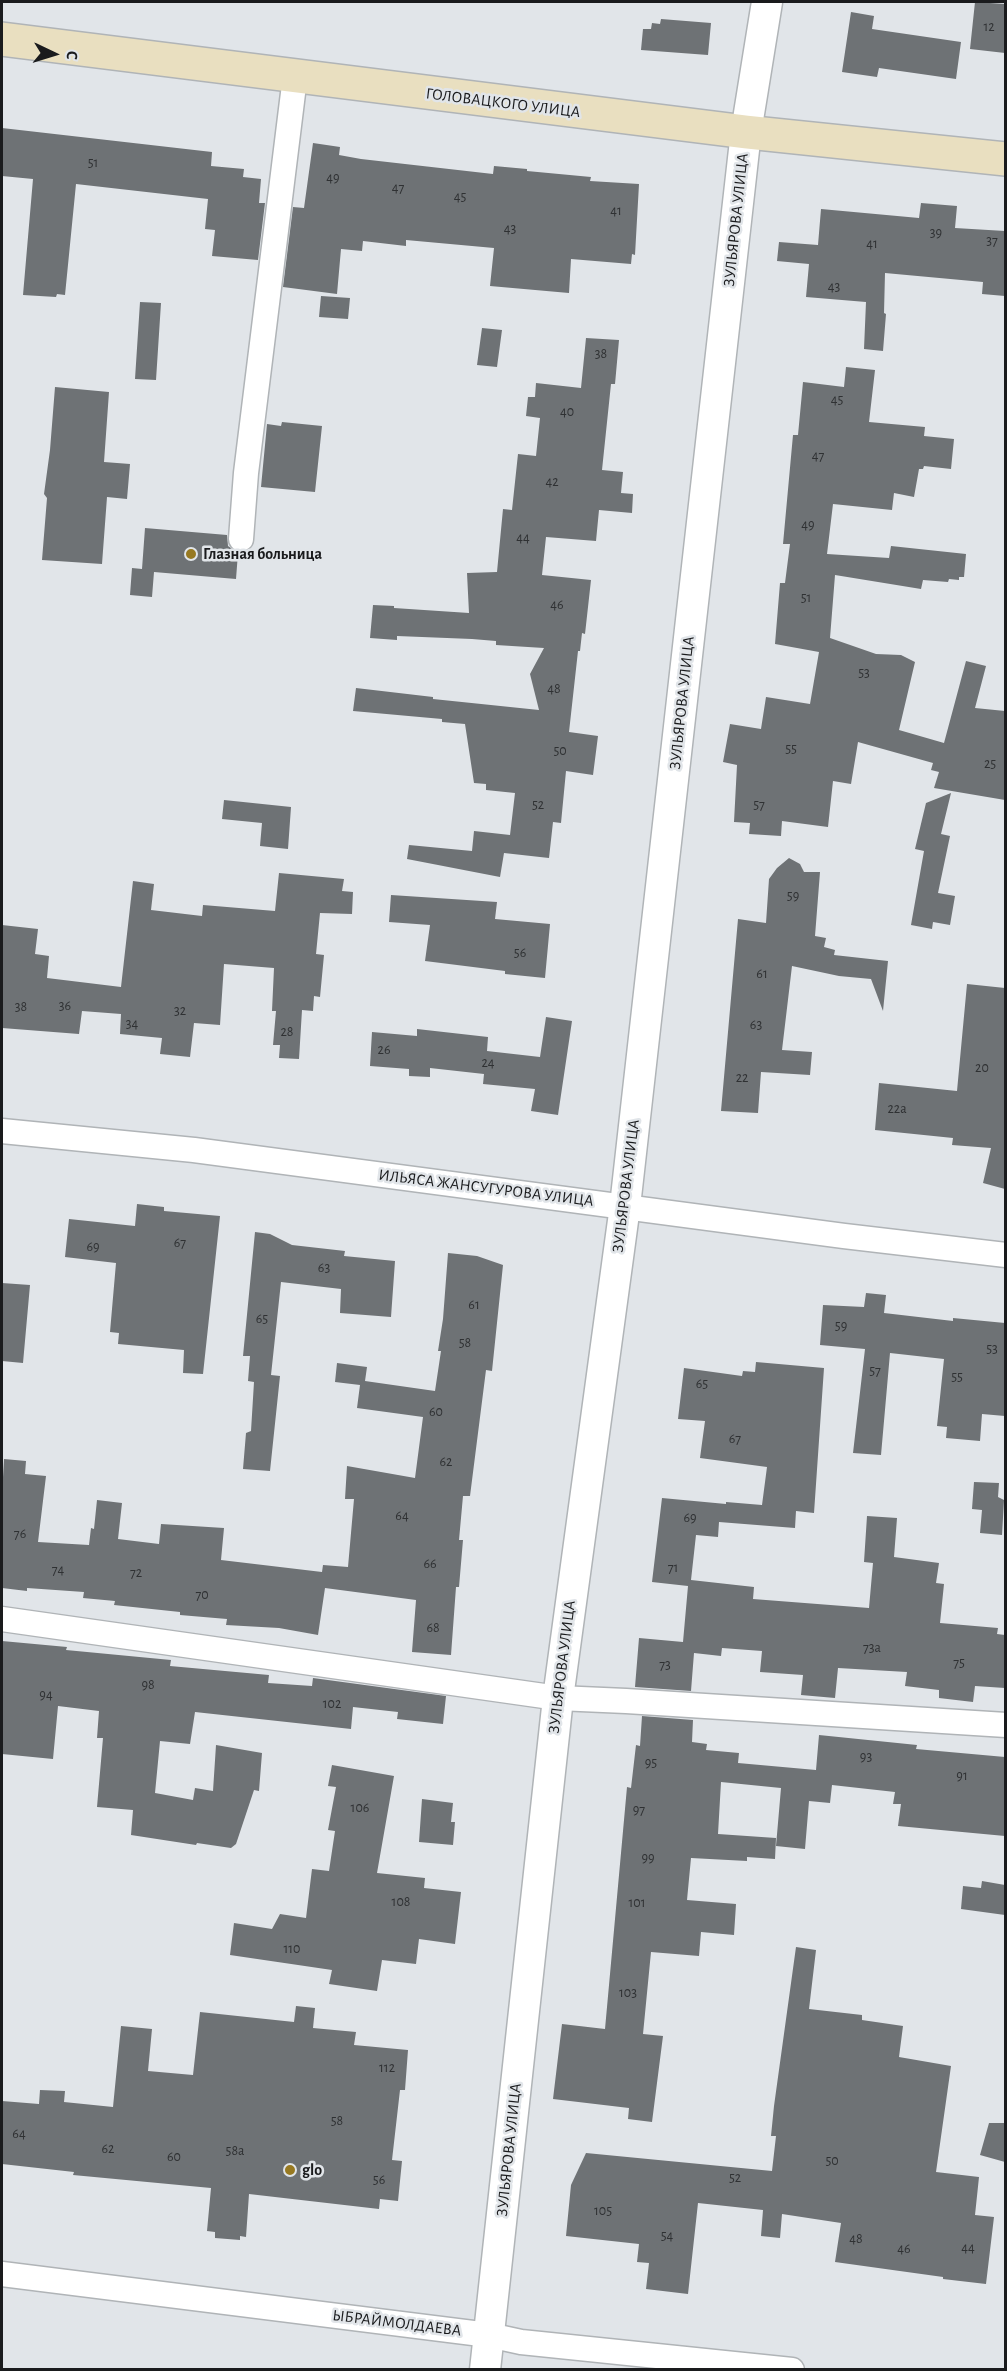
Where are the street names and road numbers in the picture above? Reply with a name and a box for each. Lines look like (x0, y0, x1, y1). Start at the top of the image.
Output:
street label: ГОЛОВАЦКОГО УЛИЦА (425, 84, 581, 122)
street label: ЗУЛЬЯРОВА УЛИЦА (719, 152, 753, 288)
street label: ЗУЛЬЯРОВА УЛИЦА (665, 635, 699, 771)
street label: ЗУЛЬЯРОВА УЛИЦА (608, 1118, 644, 1254)
street label: ИЛЬЯСА ЖАНСУГУРОВА УЛИЦА (377, 1165, 595, 1211)
street label: ЗУЛЬЯРОВА УЛИЦА (544, 1599, 580, 1735)
street label: ЗУЛЬЯРОВА УЛИЦА (492, 2082, 526, 2218)
street label: ЫБРАЙМОЛДАЕВА (332, 2306, 462, 2340)

